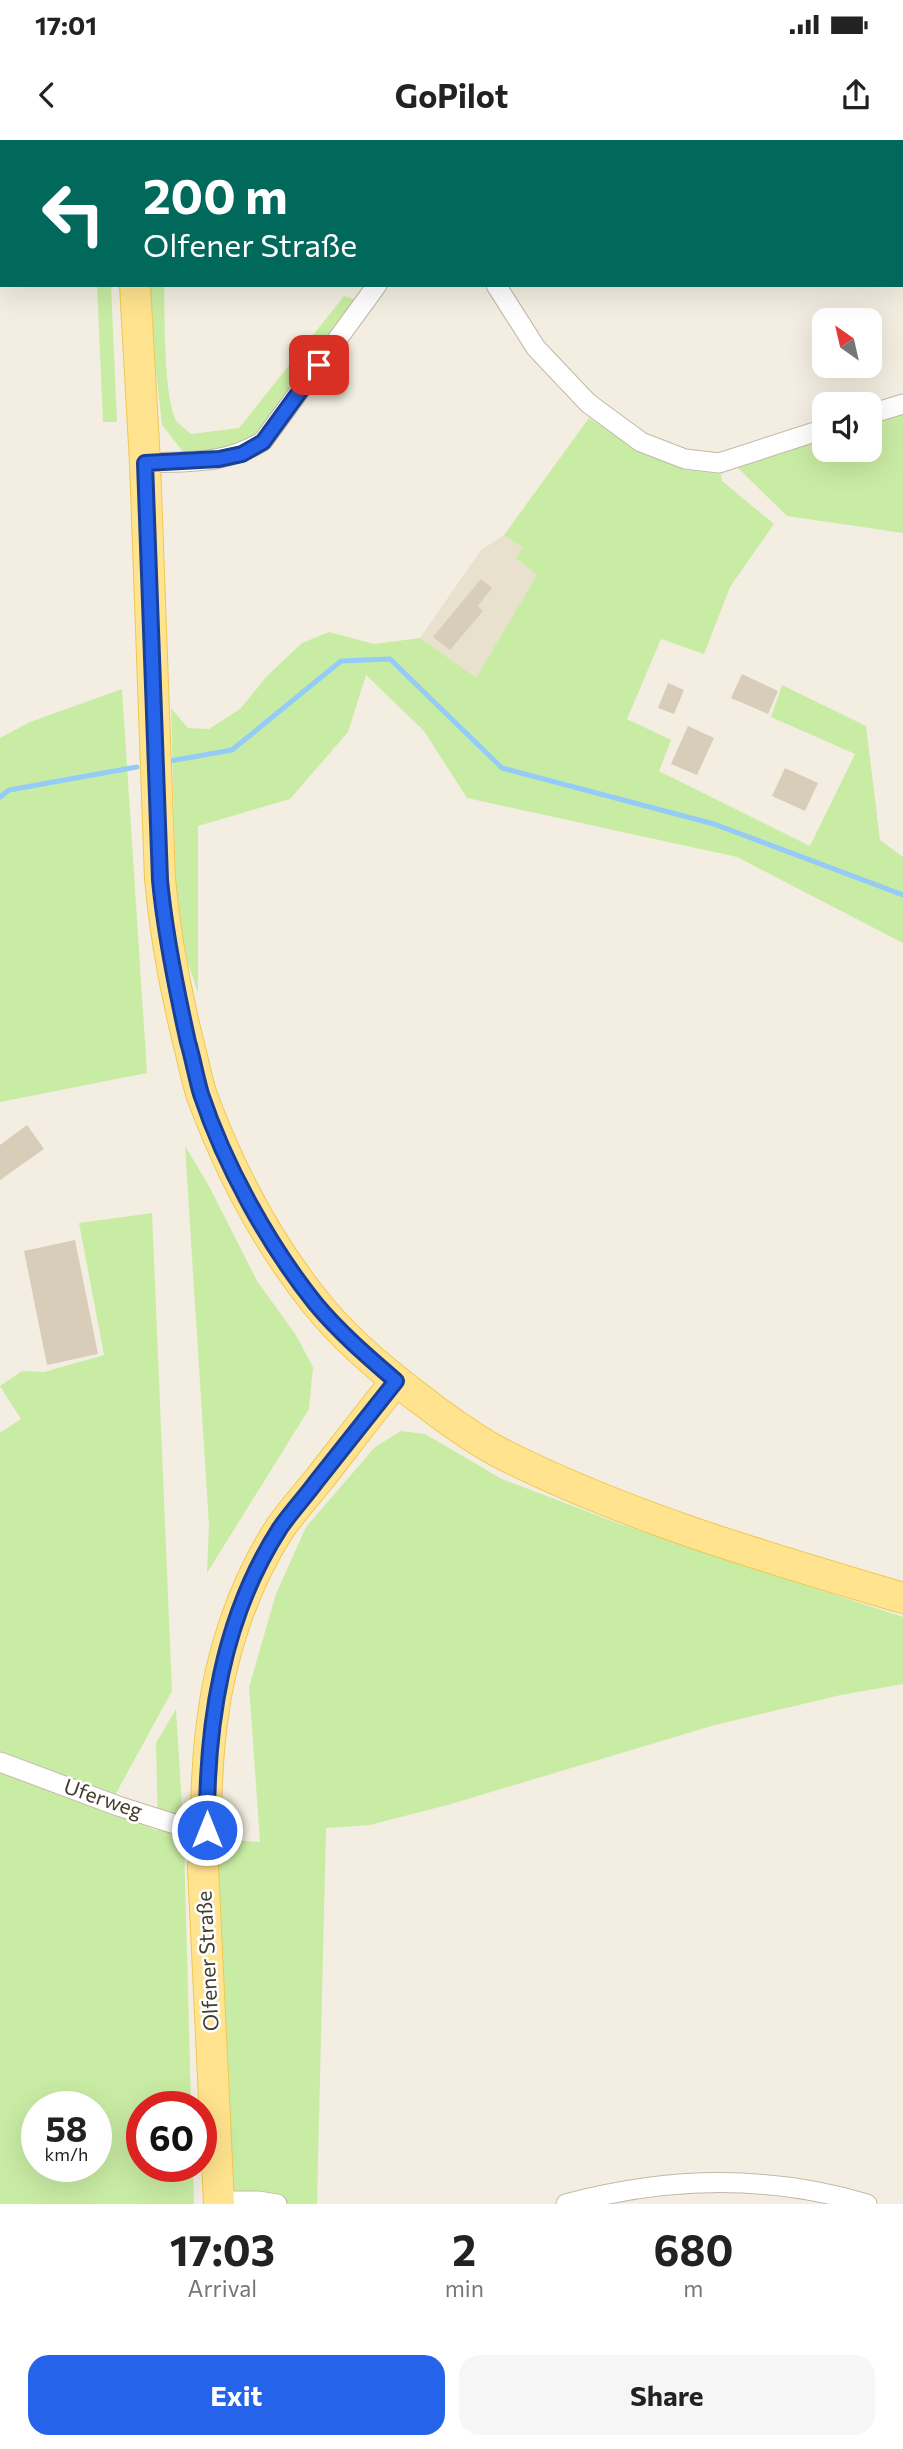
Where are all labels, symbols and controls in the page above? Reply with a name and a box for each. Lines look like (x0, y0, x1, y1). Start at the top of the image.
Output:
text: 17:01 (35, 9, 97, 40)
text: GoPilot (395, 75, 508, 115)
icon: back (28, 76, 66, 114)
icon: share (837, 76, 875, 114)
text: 200 m (143, 164, 288, 224)
icon: left (28, 168, 119, 259)
text: Olfener Straße (143, 224, 357, 264)
north arrow (812, 308, 882, 378)
map controls (812, 308, 882, 462)
pin (289, 335, 349, 395)
icon: arrive (300, 346, 338, 384)
button: sound (812, 392, 882, 462)
street label: Uferweg (61, 1772, 146, 1823)
position arrow (170, 1793, 244, 1867)
street label: Olfener Straße (190, 1890, 223, 2032)
speed limit sign: 60 (126, 2091, 217, 2182)
text: 58 (45, 2106, 88, 2149)
text: km/h (45, 2143, 88, 2165)
text: 17:03 (170, 2223, 275, 2275)
text: 2 (452, 2223, 476, 2275)
text: 680 (654, 2223, 733, 2275)
text: Arrival (188, 2274, 257, 2302)
text: min (445, 2274, 484, 2302)
text: m (683, 2274, 703, 2302)
button: Exit (28, 2355, 445, 2435)
button: Share (459, 2355, 875, 2435)

